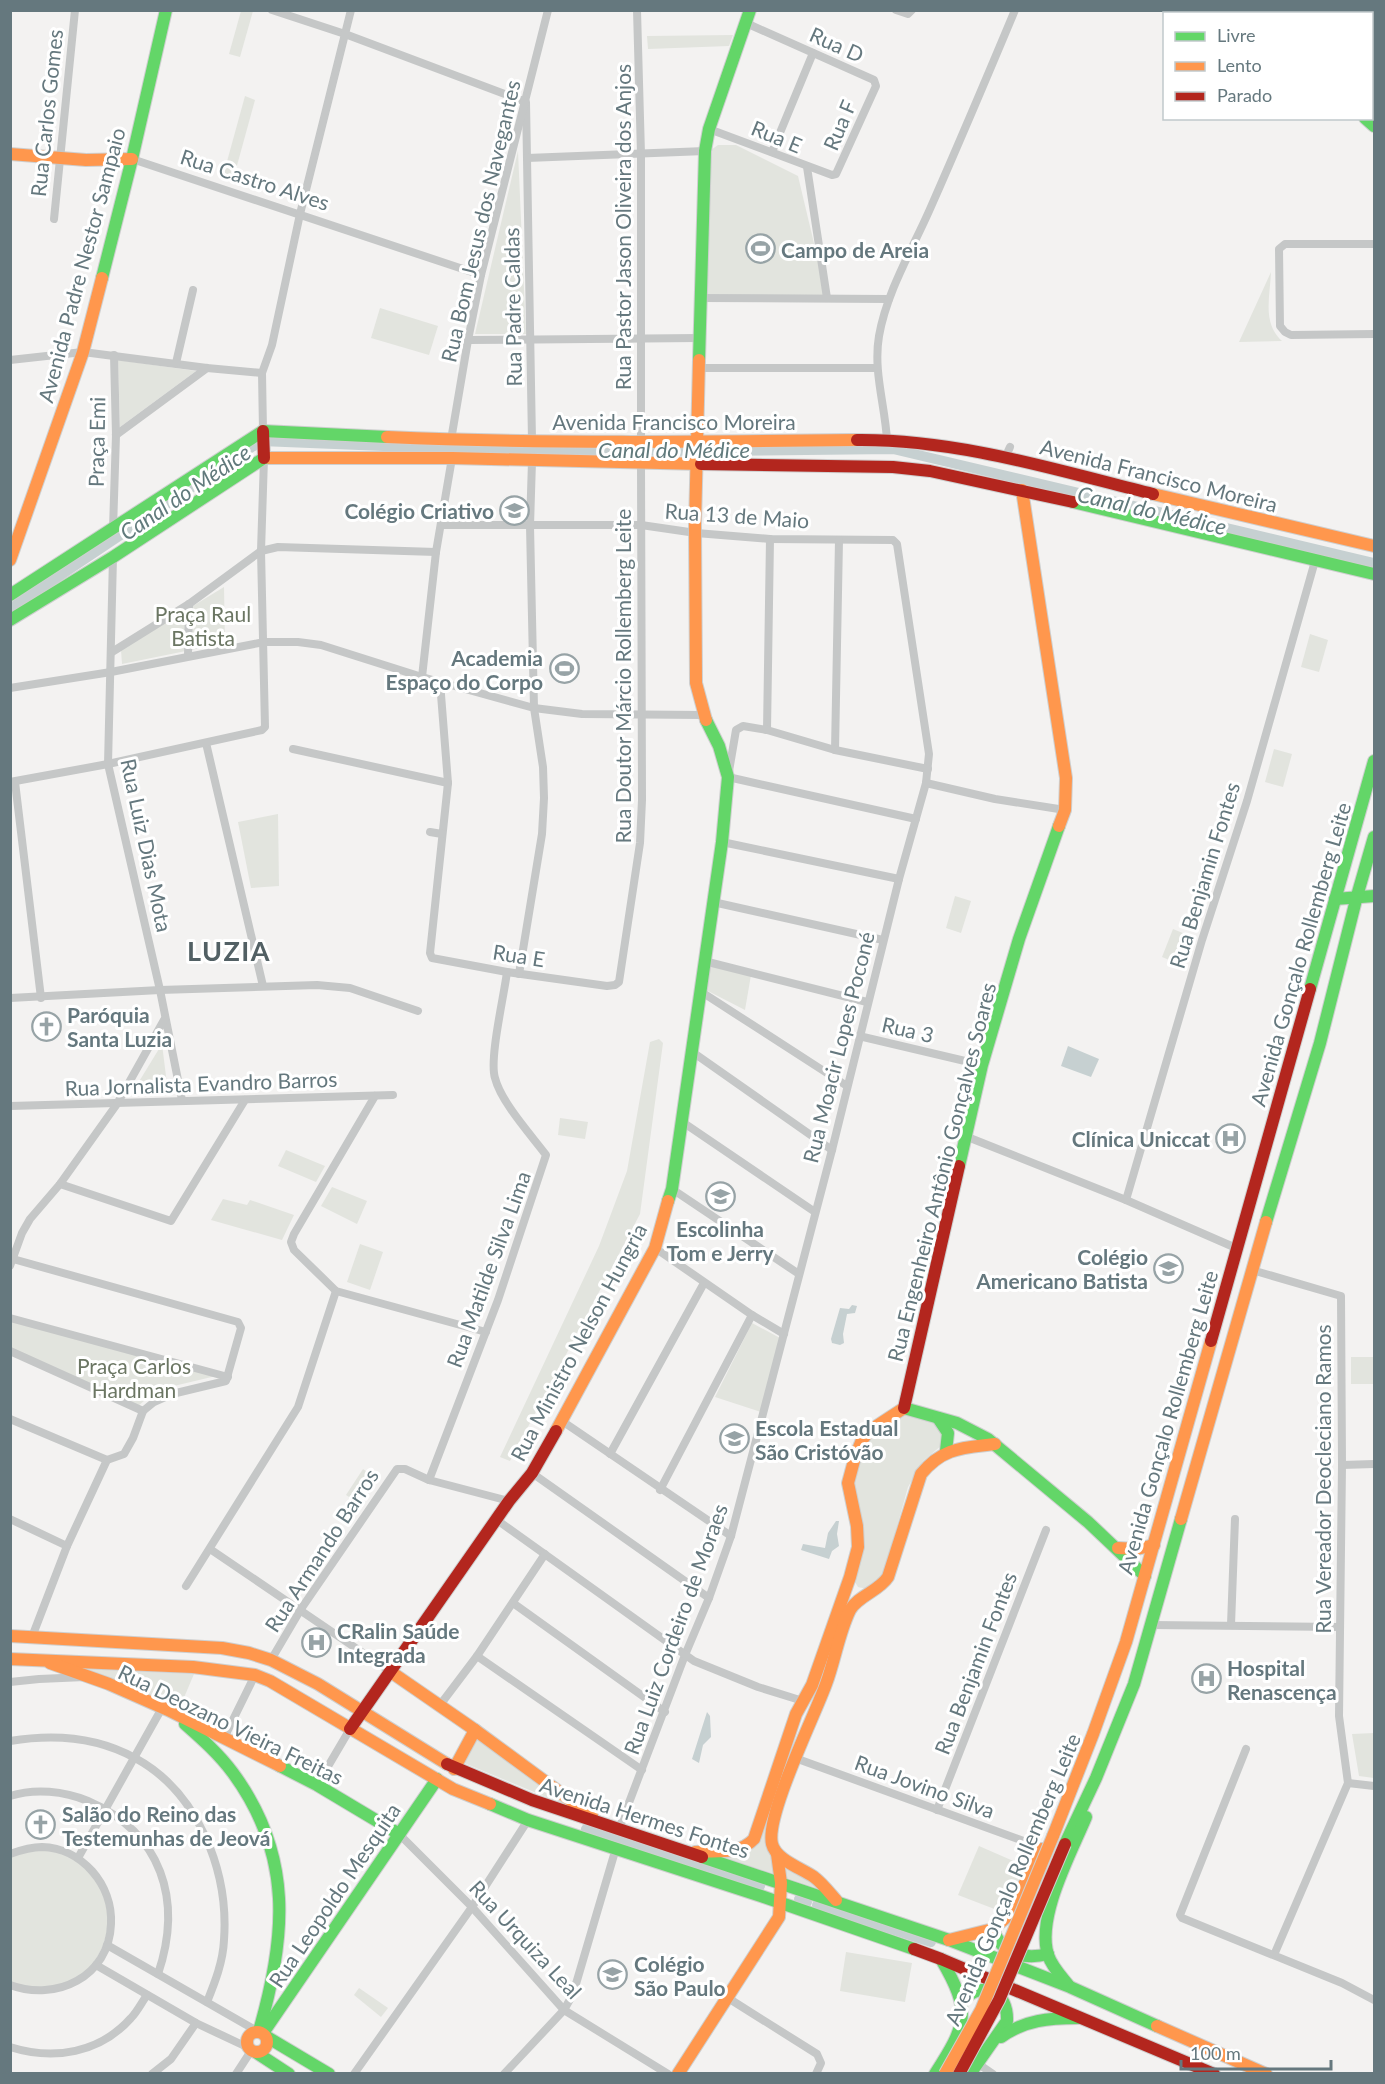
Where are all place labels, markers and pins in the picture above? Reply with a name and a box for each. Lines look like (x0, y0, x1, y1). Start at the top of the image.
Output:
sports icon: Campo de Areia (744, 233, 776, 265)
place label: Campo de Areia (781, 237, 929, 262)
school or university icon: Colégio Criativo (499, 494, 531, 526)
place label: Colégio Criativo (344, 498, 494, 523)
place label: Academia Espaço do Corpo (385, 645, 543, 694)
sports icon: Academia Espaço do Corpo (548, 653, 580, 685)
place label: Paróquia Santa Luzia (67, 1002, 172, 1051)
church icon: Paróquia Santa Luzia (30, 1010, 62, 1042)
hospital icon: Clínica Uniccat (1215, 1122, 1247, 1154)
place label: Clínica Uniccat (1072, 1126, 1210, 1151)
school or university icon: Escolinha Tom e Jerry (704, 1181, 736, 1213)
place label: Escolinha Tom e Jerry (666, 1216, 775, 1265)
place label: Colégio Americano Batista (975, 1244, 1148, 1293)
school or university icon: Colégio Americano Batista (1153, 1252, 1185, 1284)
place label: Escola Estadual São Cristóvão (755, 1415, 898, 1464)
school or university icon: Escola Estadual São Cristóvão (718, 1423, 750, 1455)
place label: CRalin Saúde Integrada (337, 1618, 459, 1667)
hospital icon: CRalin Saúde Integrada (300, 1626, 332, 1658)
place label: Hospital Renascença (1227, 1655, 1337, 1704)
hospital icon: Hospital Renascença (1190, 1663, 1222, 1695)
place label: Salão do Reino das Testemunhas de Jeová (62, 1801, 270, 1850)
church icon: Salão do Reino das Testemunhas de Jeová (25, 1809, 57, 1841)
place label: Colégio São Paulo (634, 1951, 726, 2000)
school or university icon: Colégio São Paulo (597, 1959, 629, 1991)

